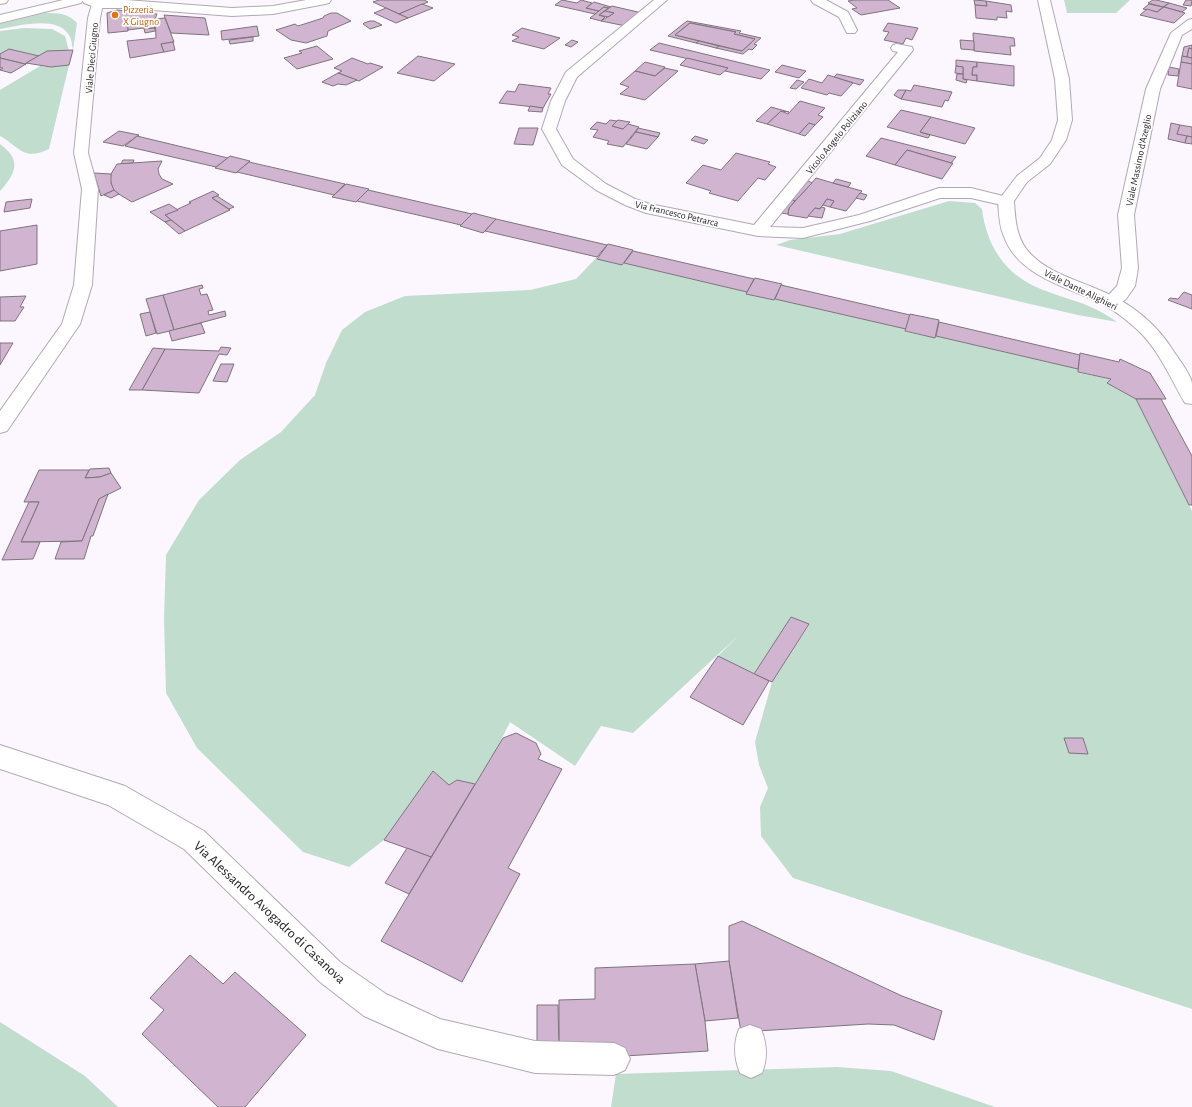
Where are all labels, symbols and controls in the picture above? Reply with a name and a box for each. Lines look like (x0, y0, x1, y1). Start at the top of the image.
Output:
place label: Pizzeria X Giugno (123, 5, 159, 27)
marker: Pizzeria X Giugno (110, 10, 120, 20)
street label: Viale Dieci Giugno (84, 22, 100, 94)
street label: Vicolo Angelo Poliziano (804, 99, 869, 176)
street label: Viale Massimo d'Azeglio (1124, 113, 1154, 207)
street label: Via Francesco Petrarca (634, 199, 720, 229)
street label: Viale Dante Alighieri (1042, 268, 1119, 312)
street label: Via Alessandro Avogadro di Casanova (191, 839, 348, 987)

